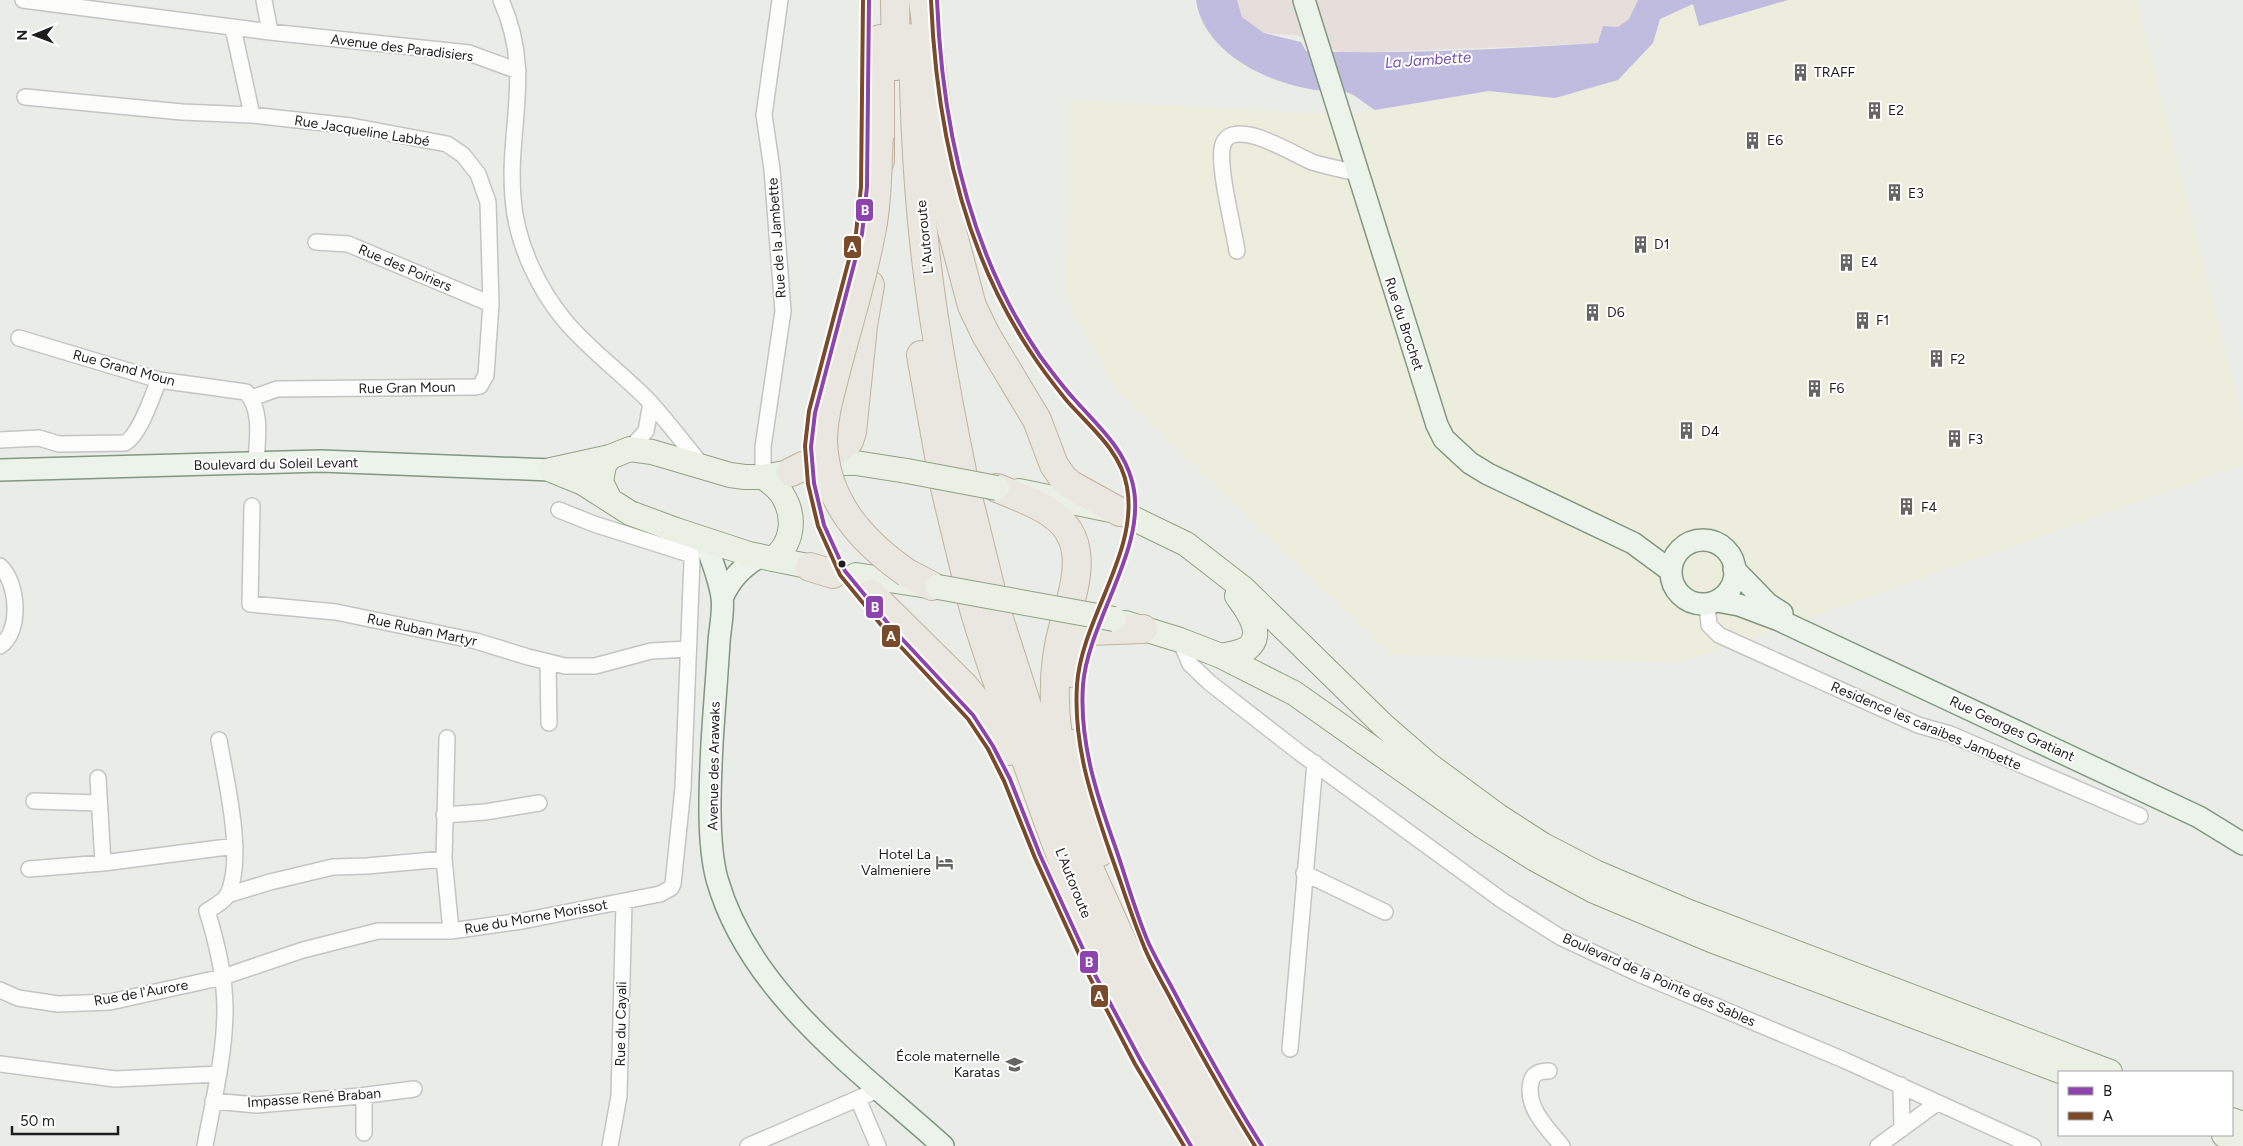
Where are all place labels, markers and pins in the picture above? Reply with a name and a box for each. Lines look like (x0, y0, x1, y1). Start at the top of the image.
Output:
building icon: TRAFF (1790, 62, 1810, 82)
place label: TRAFF (1814, 64, 1856, 81)
building icon: E2 (1864, 100, 1884, 120)
place label: E2 (1888, 102, 1904, 119)
building icon: E6 (1743, 130, 1763, 150)
place label: E6 (1767, 132, 1783, 149)
building icon: E3 (1884, 183, 1904, 203)
place label: E3 (1908, 185, 1924, 202)
building icon: D1 (1630, 234, 1650, 254)
place label: D1 (1654, 236, 1669, 253)
building icon: E4 (1837, 252, 1857, 272)
place label: E4 (1861, 254, 1878, 271)
building icon: D6 (1583, 302, 1603, 322)
place label: D6 (1607, 304, 1625, 321)
building icon: F1 (1852, 310, 1872, 330)
place label: F1 (1876, 312, 1889, 329)
building icon: F2 (1926, 349, 1946, 369)
place label: F2 (1950, 351, 1965, 368)
building icon: F6 (1805, 378, 1825, 398)
place label: F6 (1829, 380, 1845, 397)
building icon: D4 (1677, 421, 1697, 441)
place label: D4 (1701, 423, 1720, 440)
building icon: F3 (1944, 429, 1964, 449)
place label: F3 (1968, 431, 1983, 448)
building icon: F4 (1897, 497, 1917, 517)
place label: F4 (1921, 499, 1938, 516)
unlabelled marker (837, 559, 847, 569)
place label: Hotel La Valmeniere (861, 846, 931, 879)
hotel icon: Hotel La Valmeniere (935, 852, 955, 872)
place label: École maternelle Karatas (896, 1048, 1000, 1081)
school or university icon: École maternelle Karatas (1004, 1054, 1024, 1074)

